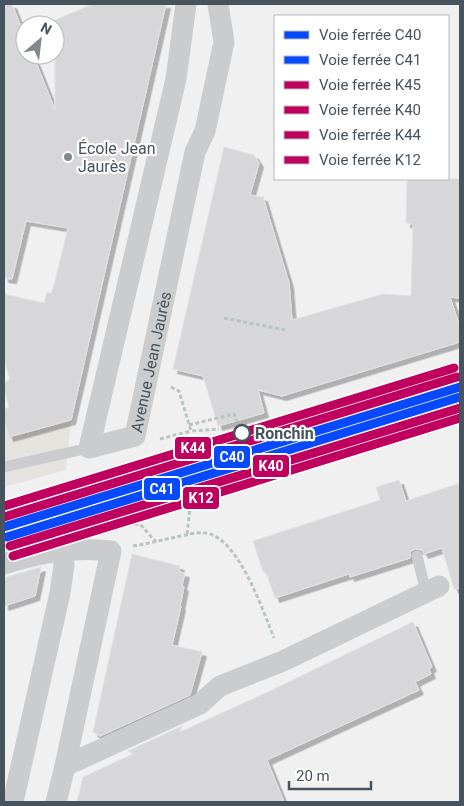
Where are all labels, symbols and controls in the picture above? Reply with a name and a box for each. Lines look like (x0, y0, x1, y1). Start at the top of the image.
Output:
north arrow (15, 15, 65, 65)
legend (274, 15, 449, 180)
text: N (38, 19, 54, 38)
text: Voie ferrée C40 (319, 26, 421, 44)
text: Voie ferrée C41 (319, 51, 421, 69)
text: Voie ferrée K45 (319, 76, 421, 94)
text: Voie ferrée K40 (319, 101, 421, 119)
text: Voie ferrée K44 (319, 126, 422, 144)
place label: École Jean Jaurès (78, 139, 156, 176)
marker: École Jean Jaurès (62, 151, 74, 163)
text: Voie ferrée K12 (319, 151, 421, 169)
street label: Avenue Jean Jaurès (127, 290, 175, 434)
marker: Ronchin (233, 424, 251, 442)
place label: Ronchin (255, 424, 314, 443)
line badge: K44 (174, 436, 212, 460)
text: K44 (181, 440, 205, 456)
line badge: C40 (213, 445, 251, 469)
text: C40 (219, 449, 245, 465)
line badge: K40 (252, 454, 290, 478)
text: K40 (259, 458, 283, 474)
line badge: C41 (143, 477, 181, 501)
text: C41 (149, 481, 175, 497)
line badge: K12 (182, 486, 220, 510)
text: K12 (189, 490, 213, 506)
scale bar (289, 758, 372, 790)
text: 20 m (296, 767, 330, 785)

